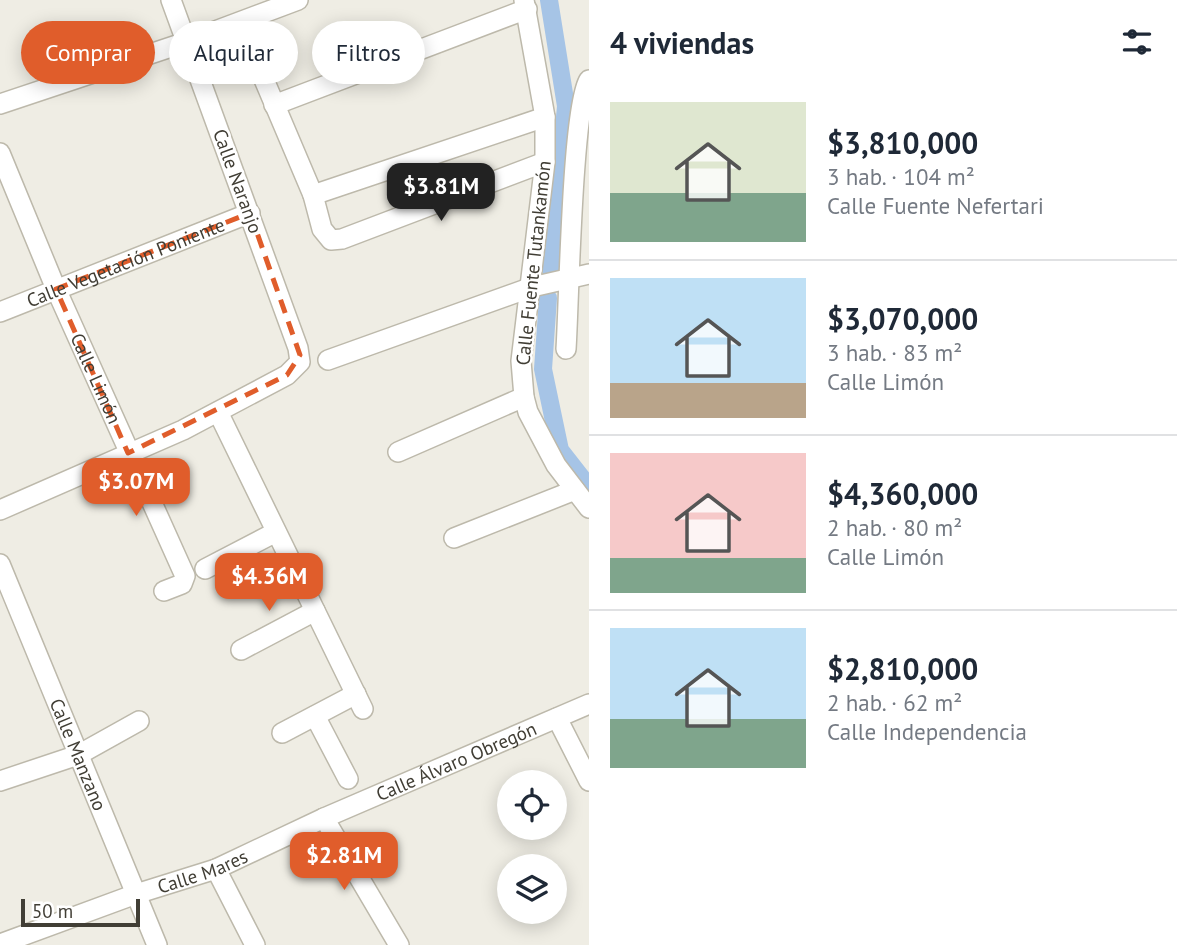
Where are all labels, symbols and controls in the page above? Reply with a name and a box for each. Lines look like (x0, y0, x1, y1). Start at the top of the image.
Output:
chip: Comprar (21, 21, 155, 84)
chip: Alquilar (169, 21, 298, 84)
chip: Filtros (312, 21, 425, 84)
text: 4 viviendas (610, 23, 754, 62)
icon: filters (1118, 23, 1156, 61)
text: $3,810,000 (827, 123, 978, 162)
street label: Calle Naranjo (208, 125, 268, 237)
icon: home (666, 130, 750, 214)
street label: Calle Fuente Tutankamón (510, 159, 556, 367)
text: 3 hab. · 104 m² (827, 162, 975, 191)
pin: $3.81M (384, 164, 498, 223)
text: $3.81M (403, 171, 479, 200)
text: Calle Fuente Nefertari (827, 191, 1044, 220)
street label: Calle Vegetación Poniente (23, 212, 228, 312)
text: $3,070,000 (827, 299, 978, 338)
icon: home (666, 306, 750, 390)
street label: Calle Limón (65, 329, 127, 427)
text: 3 hab. · 83 m² (827, 338, 962, 367)
text: Calle Limón (827, 367, 944, 396)
pin: $3.07M (79, 458, 193, 518)
text: $3.07M (98, 466, 174, 495)
text: $4,360,000 (827, 474, 978, 513)
icon: home (666, 481, 750, 565)
text: 2 hab. · 80 m² (827, 513, 962, 542)
text: Calle Limón (827, 542, 944, 571)
pin: $4.36M (212, 554, 326, 613)
text: $4.36M (231, 561, 307, 590)
text: $2,810,000 (827, 649, 978, 688)
icon: home (666, 656, 750, 740)
text: 2 hab. · 62 m² (827, 688, 962, 717)
street label: Calle Manzano (45, 695, 112, 814)
street label: Calle Álvaro Obregón (372, 716, 540, 806)
text: Calle Independencia (827, 717, 1027, 746)
map controls (497, 770, 567, 924)
button: locate (497, 770, 567, 840)
pin: $2.81M (287, 832, 401, 892)
text: $2.81M (306, 840, 382, 869)
street label: Calle Mares (154, 844, 251, 899)
button: layers (497, 854, 567, 924)
scale bar (21, 896, 140, 928)
text: 50 m (32, 899, 73, 923)

